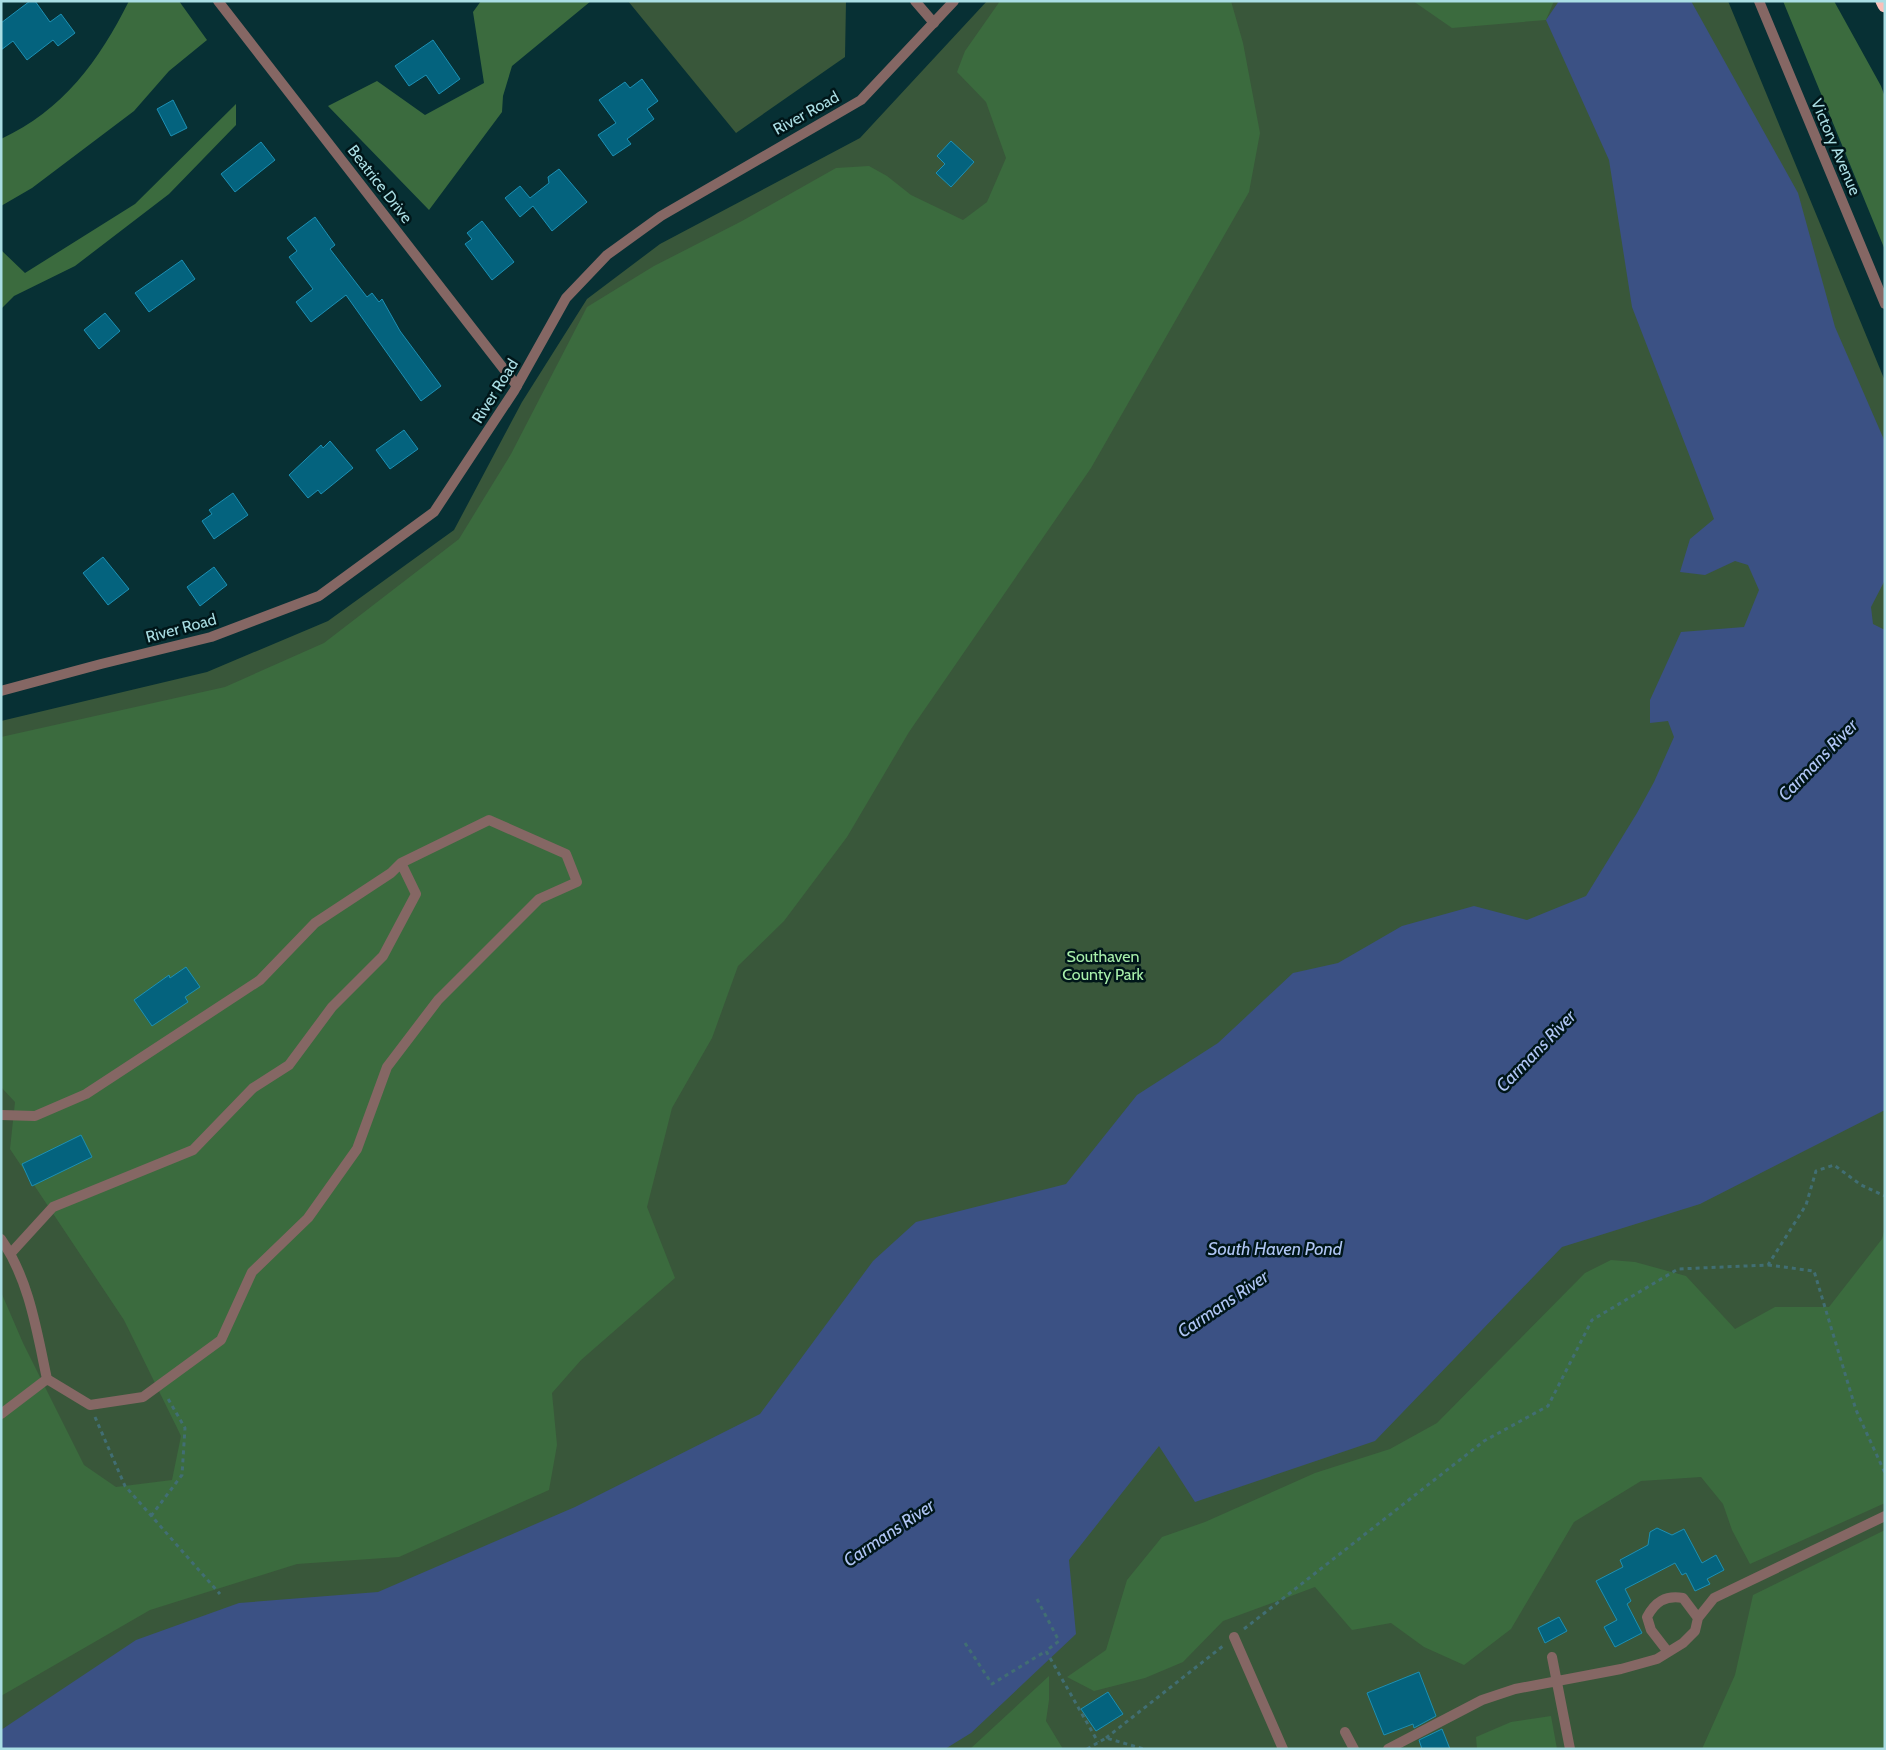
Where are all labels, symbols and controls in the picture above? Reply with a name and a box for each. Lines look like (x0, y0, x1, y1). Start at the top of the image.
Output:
street label: River Road (770, 87, 842, 139)
street label: Victory Avenue (1807, 96, 1865, 198)
street label: Beatrice Drive (344, 141, 416, 227)
street label: River Road (468, 355, 522, 427)
street label: River Road (144, 609, 218, 647)
water label: Carmans River (1774, 714, 1863, 805)
park label: Southaven County Park (1062, 947, 1145, 984)
water label: Carmans River (1492, 1005, 1581, 1096)
water label: South Haven Pond (1208, 1238, 1343, 1260)
water label: Carmans River (1173, 1265, 1274, 1342)
water label: Carmans River (839, 1494, 940, 1571)

